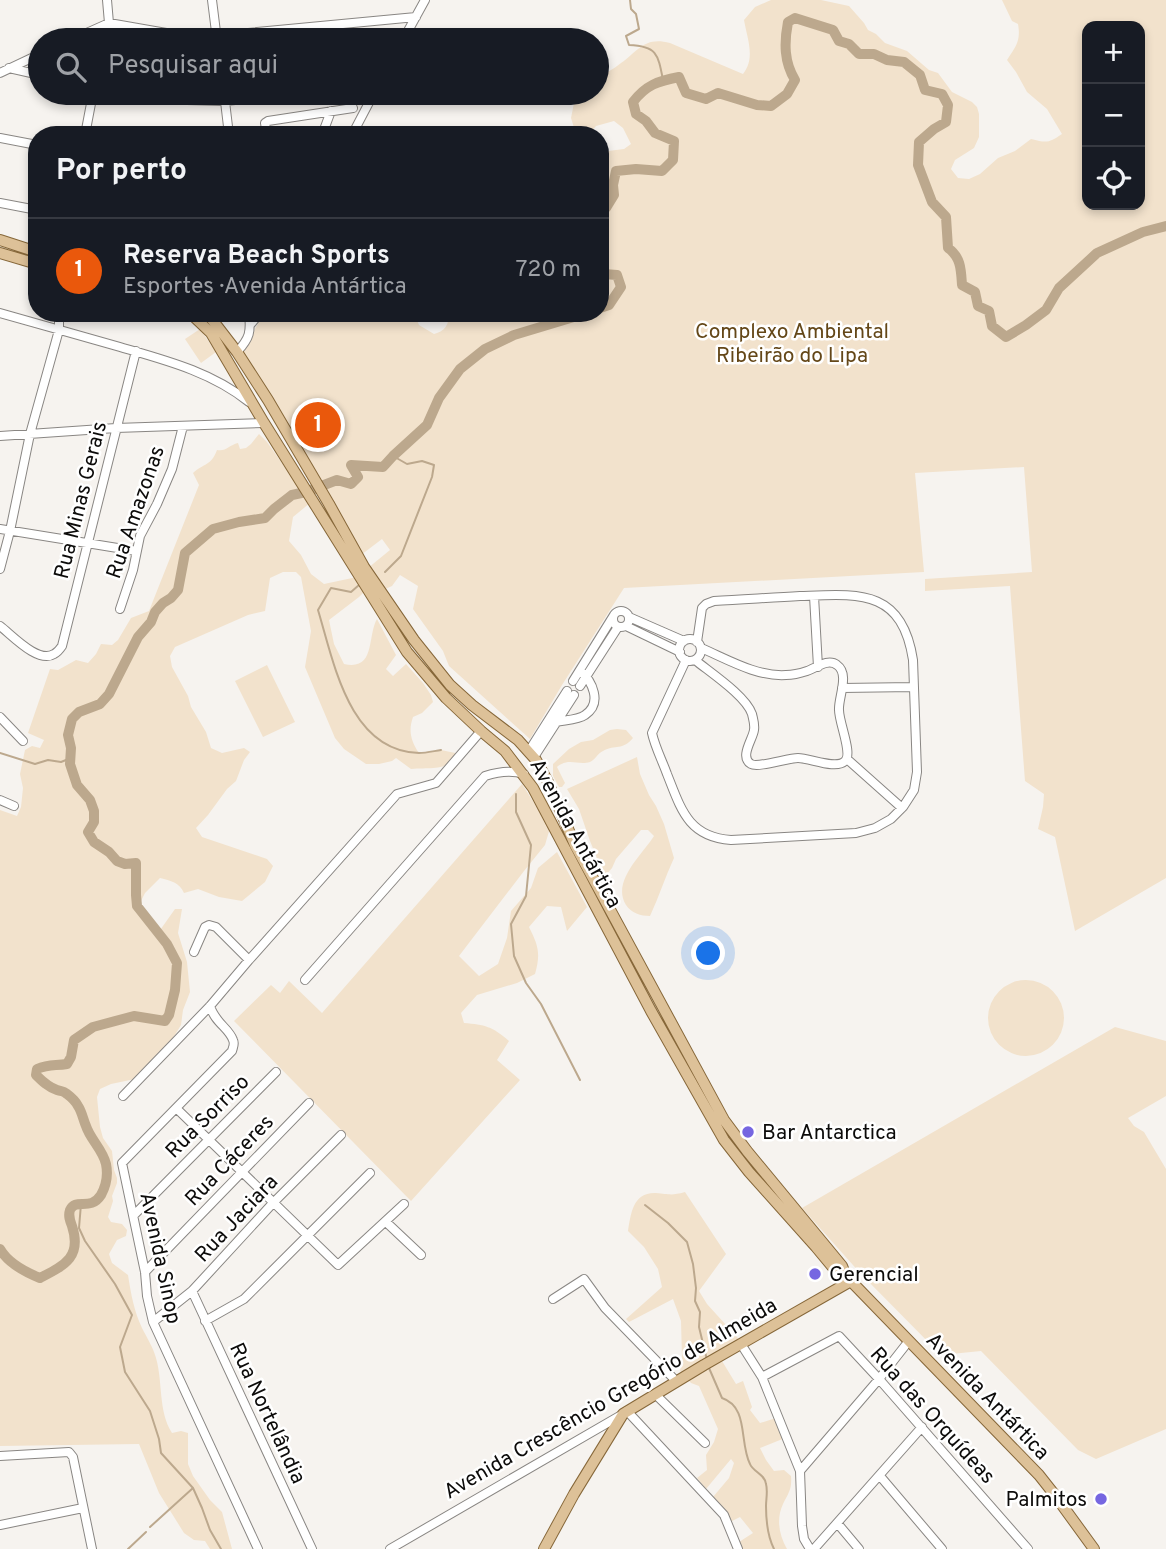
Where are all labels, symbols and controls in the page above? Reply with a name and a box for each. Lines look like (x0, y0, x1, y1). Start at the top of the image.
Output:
map controls (1082, 21, 1145, 210)
button: + (1082, 21, 1145, 84)
search box (28, 28, 609, 105)
icon: search (52, 48, 90, 86)
text: Pesquisar aqui (108, 50, 278, 83)
button: − (1082, 84, 1145, 147)
button: locate (1082, 147, 1145, 210)
text: Por perto (56, 153, 187, 190)
text: Reserva Beach Sports (123, 240, 390, 273)
text: 1 (74, 256, 84, 285)
text: 720 m (516, 256, 581, 285)
text: Esportes · Avenida Antártica (123, 273, 407, 302)
park label: Complexo Ambiental Ribeirão do Lipa (695, 319, 889, 370)
pin: 1 (295, 399, 341, 451)
street label: Rua Minas Gerais (49, 419, 114, 582)
street label: Rua Amazonas (101, 442, 172, 583)
street label: Avenida Antártica (522, 754, 627, 913)
your location (691, 936, 725, 970)
street label: Rua Sorriso (160, 1069, 256, 1165)
street label: Rua Cáceres (180, 1110, 280, 1213)
place label: Bar Antarctica (762, 1120, 896, 1147)
marker: Bar Antarctica (740, 1124, 756, 1140)
street label: Rua Jaciara (190, 1169, 285, 1269)
street label: Avenida Sinop (132, 1190, 187, 1327)
place label: Gerencial (829, 1262, 919, 1289)
marker: Gerencial (807, 1266, 823, 1282)
street label: Avenida Crescêncio Gregório de Almeida (439, 1292, 782, 1506)
street label: Avenida Antártica (919, 1328, 1055, 1466)
street label: Rua Nortelândia (222, 1339, 311, 1488)
street label: Rua das Orquídeas (863, 1342, 1001, 1490)
place label: Palmitos (1005, 1487, 1087, 1514)
marker: Palmitos (1093, 1491, 1109, 1507)

